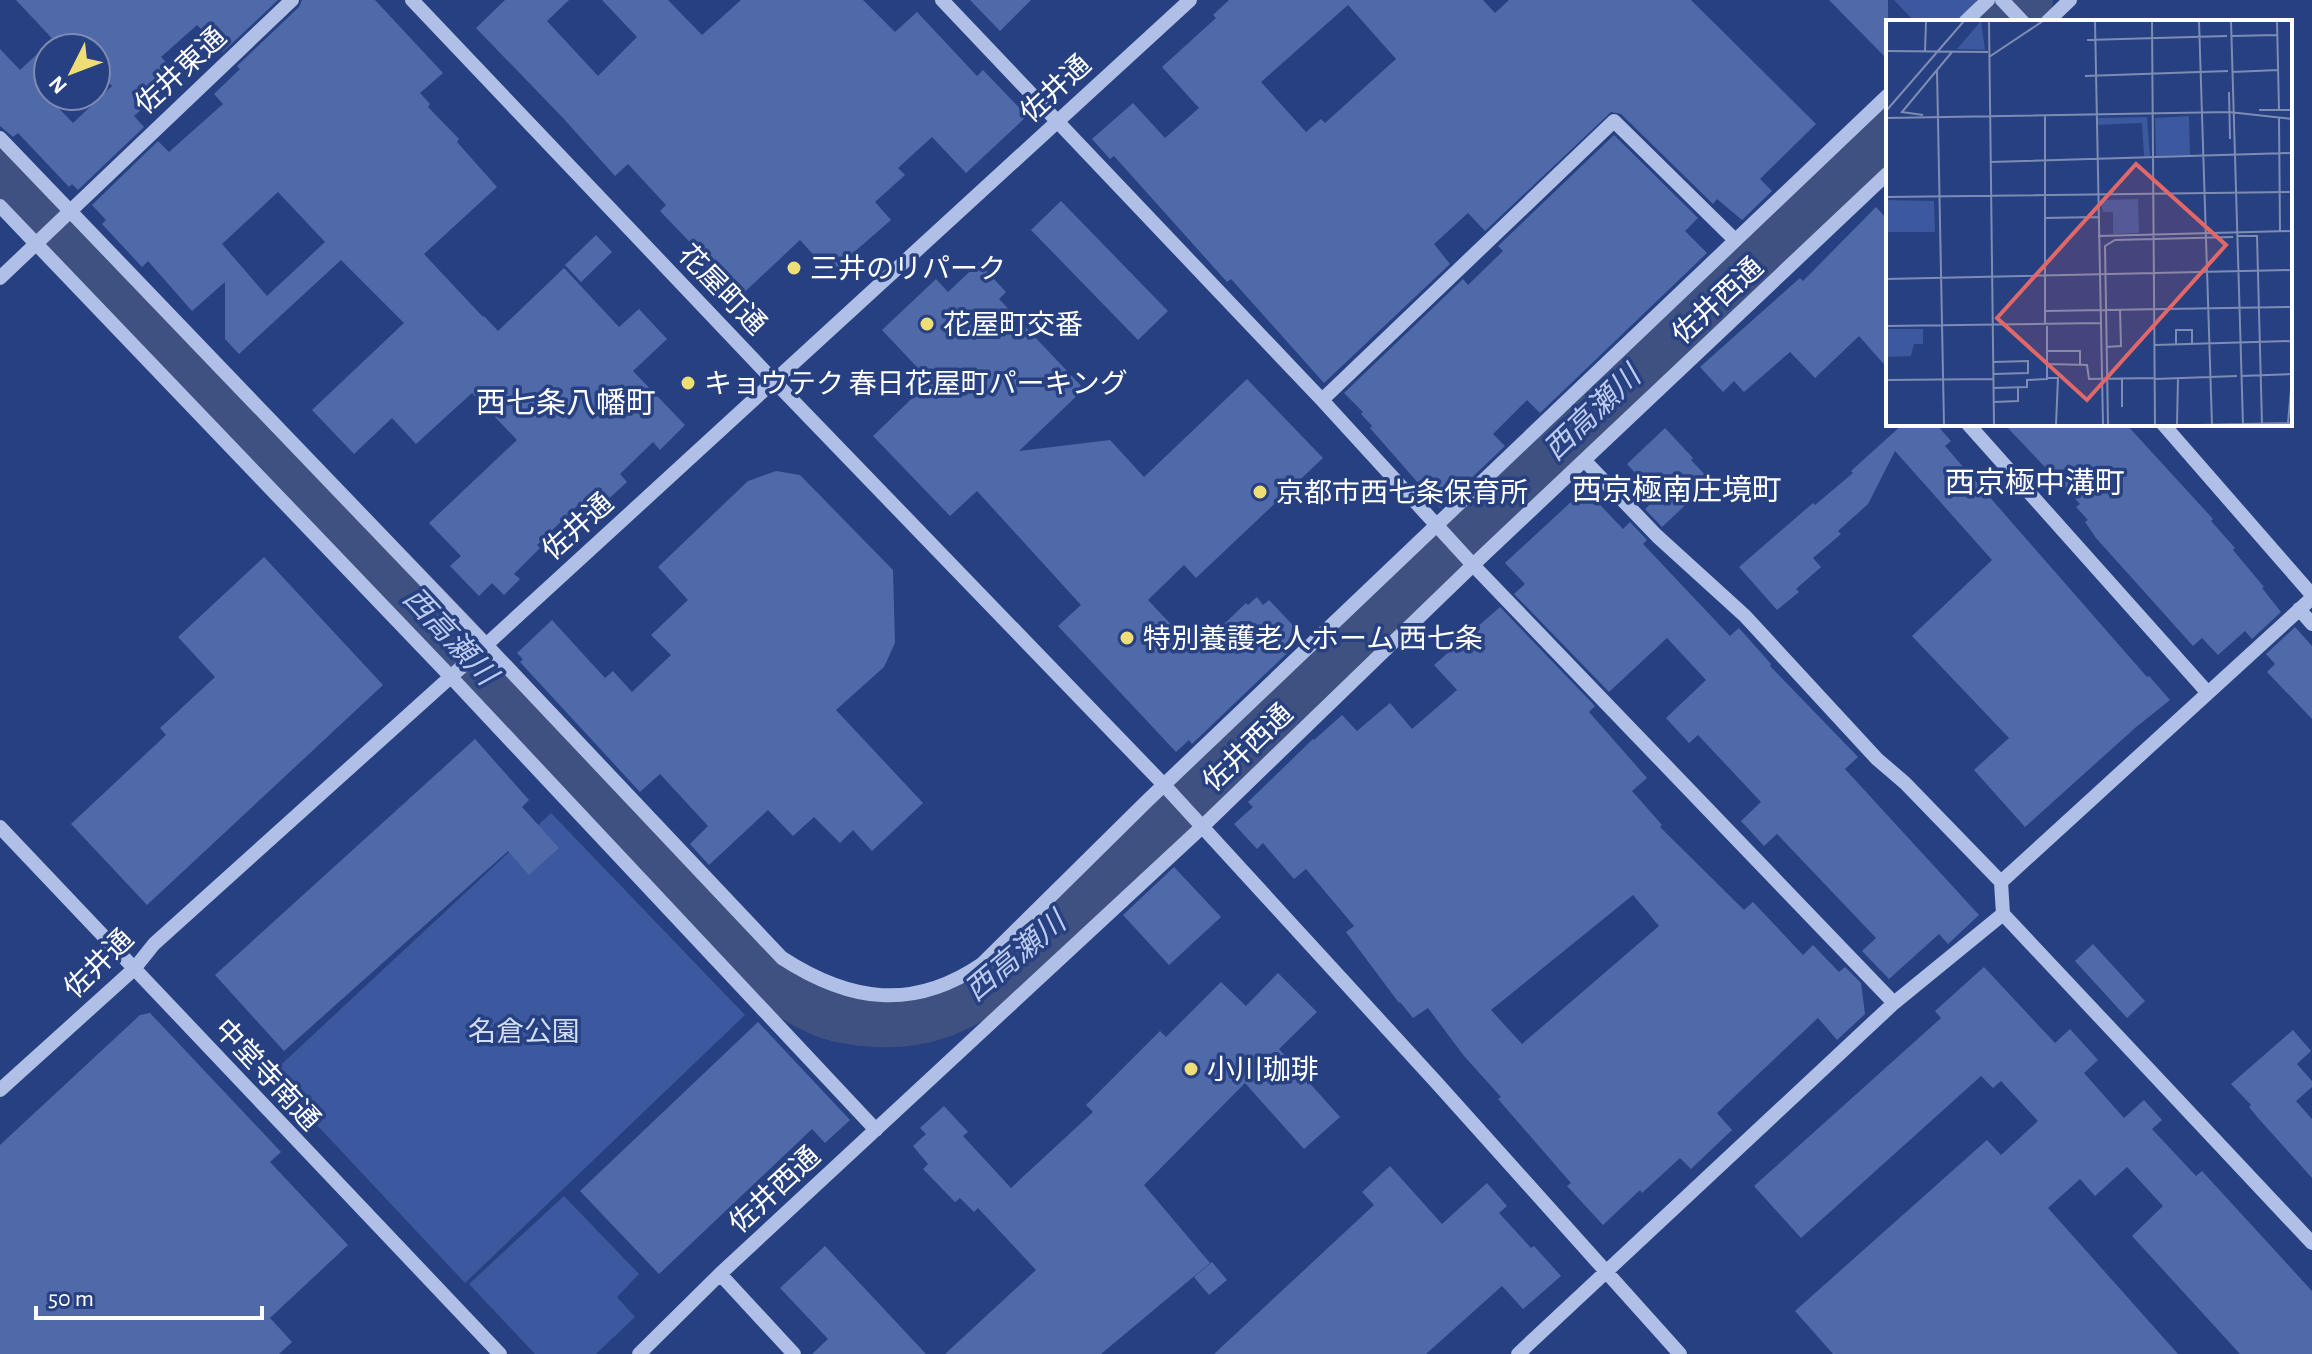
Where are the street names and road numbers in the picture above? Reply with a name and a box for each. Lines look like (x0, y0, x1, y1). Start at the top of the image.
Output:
street label: 佐井東通 (129, 22, 232, 120)
street label: 佐井通 (1015, 49, 1097, 128)
street label: 花屋町通 (673, 239, 772, 340)
street label: 佐井西通 (1666, 252, 1769, 350)
street label: 佐井通 (536, 487, 619, 566)
street label: 佐井西通 (1197, 698, 1298, 797)
street label: 佐井通 (58, 923, 139, 1004)
street label: 中堂寺南通 (209, 1013, 326, 1136)
street label: 佐井西通 (723, 1141, 826, 1239)

